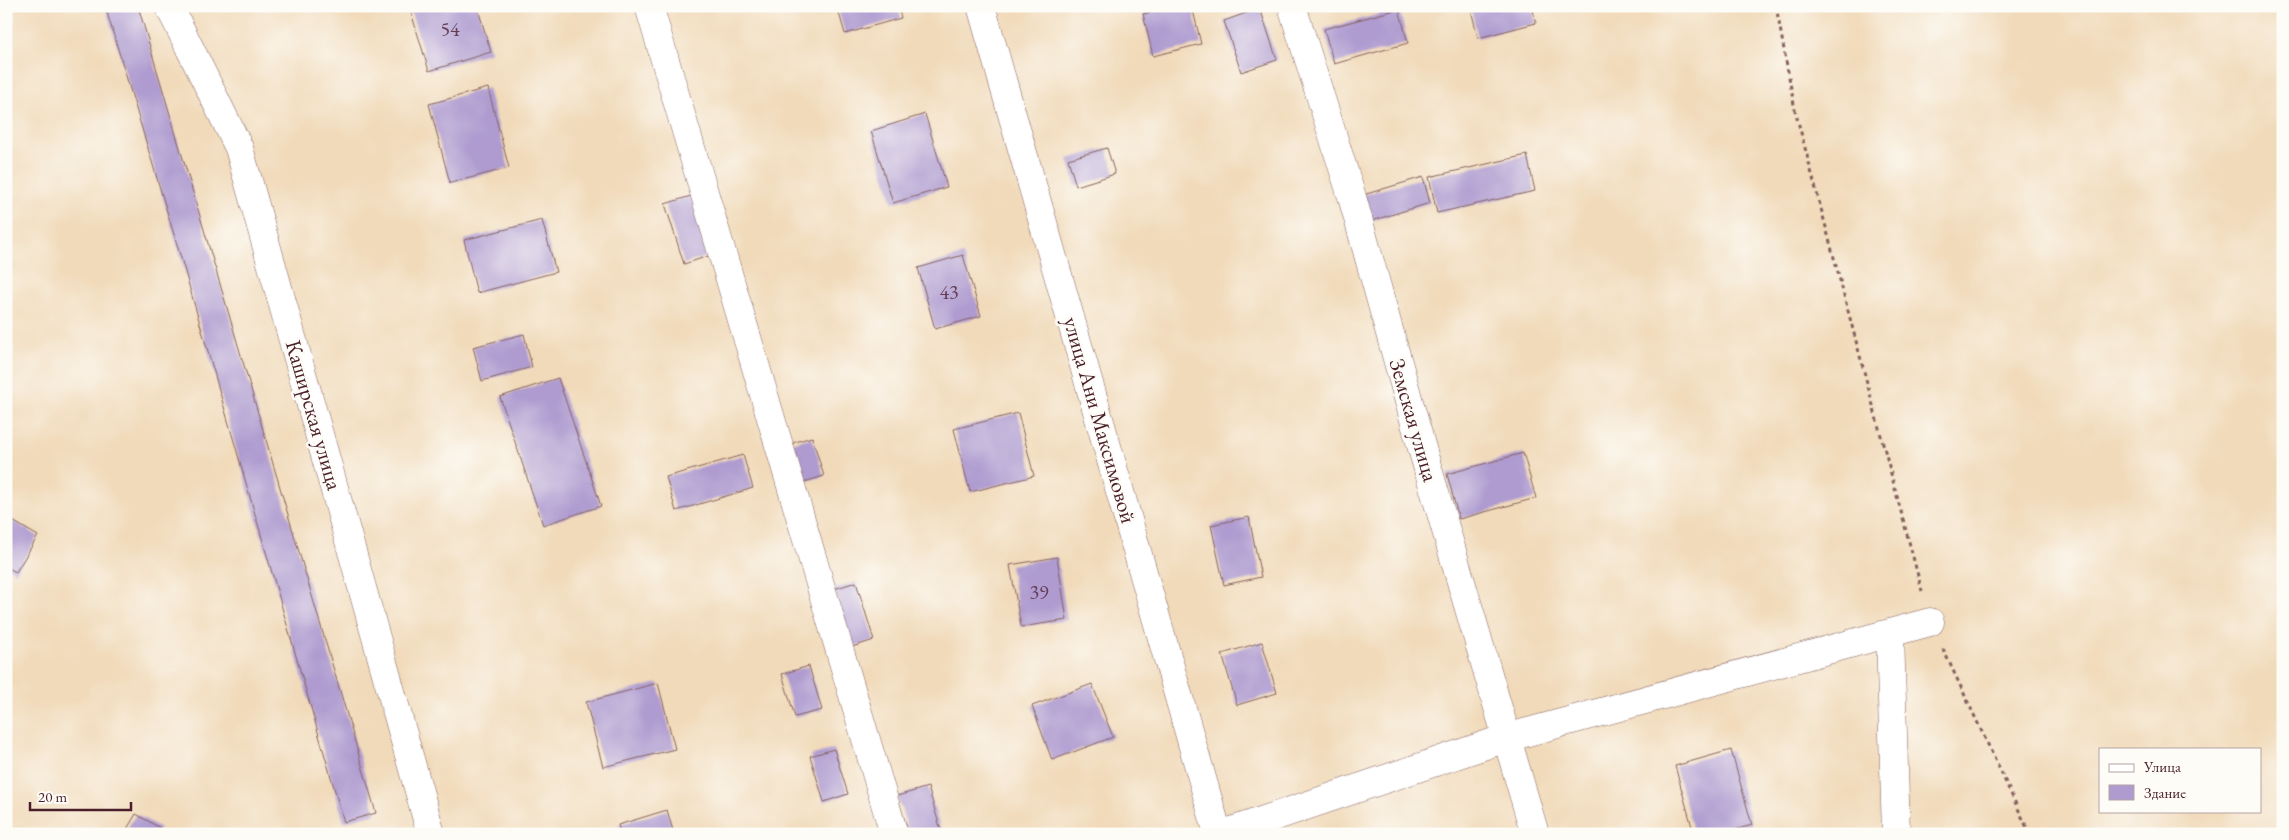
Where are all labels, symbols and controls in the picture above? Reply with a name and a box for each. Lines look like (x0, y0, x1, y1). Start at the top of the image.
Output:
house number: 54 (440, 16, 460, 42)
house number: 43 (939, 279, 959, 305)
street label: улица Ани Максимовой (1057, 313, 1143, 527)
street label: Каширская улица (279, 337, 349, 494)
street label: Земская улица (1383, 355, 1445, 485)
house number: 39 (1029, 579, 1049, 605)
legend (2099, 748, 2262, 812)
text: Улица (2143, 757, 2181, 776)
scale bar (30, 780, 131, 812)
text: Здание (2144, 783, 2186, 802)
text: 20 m (38, 787, 67, 806)

